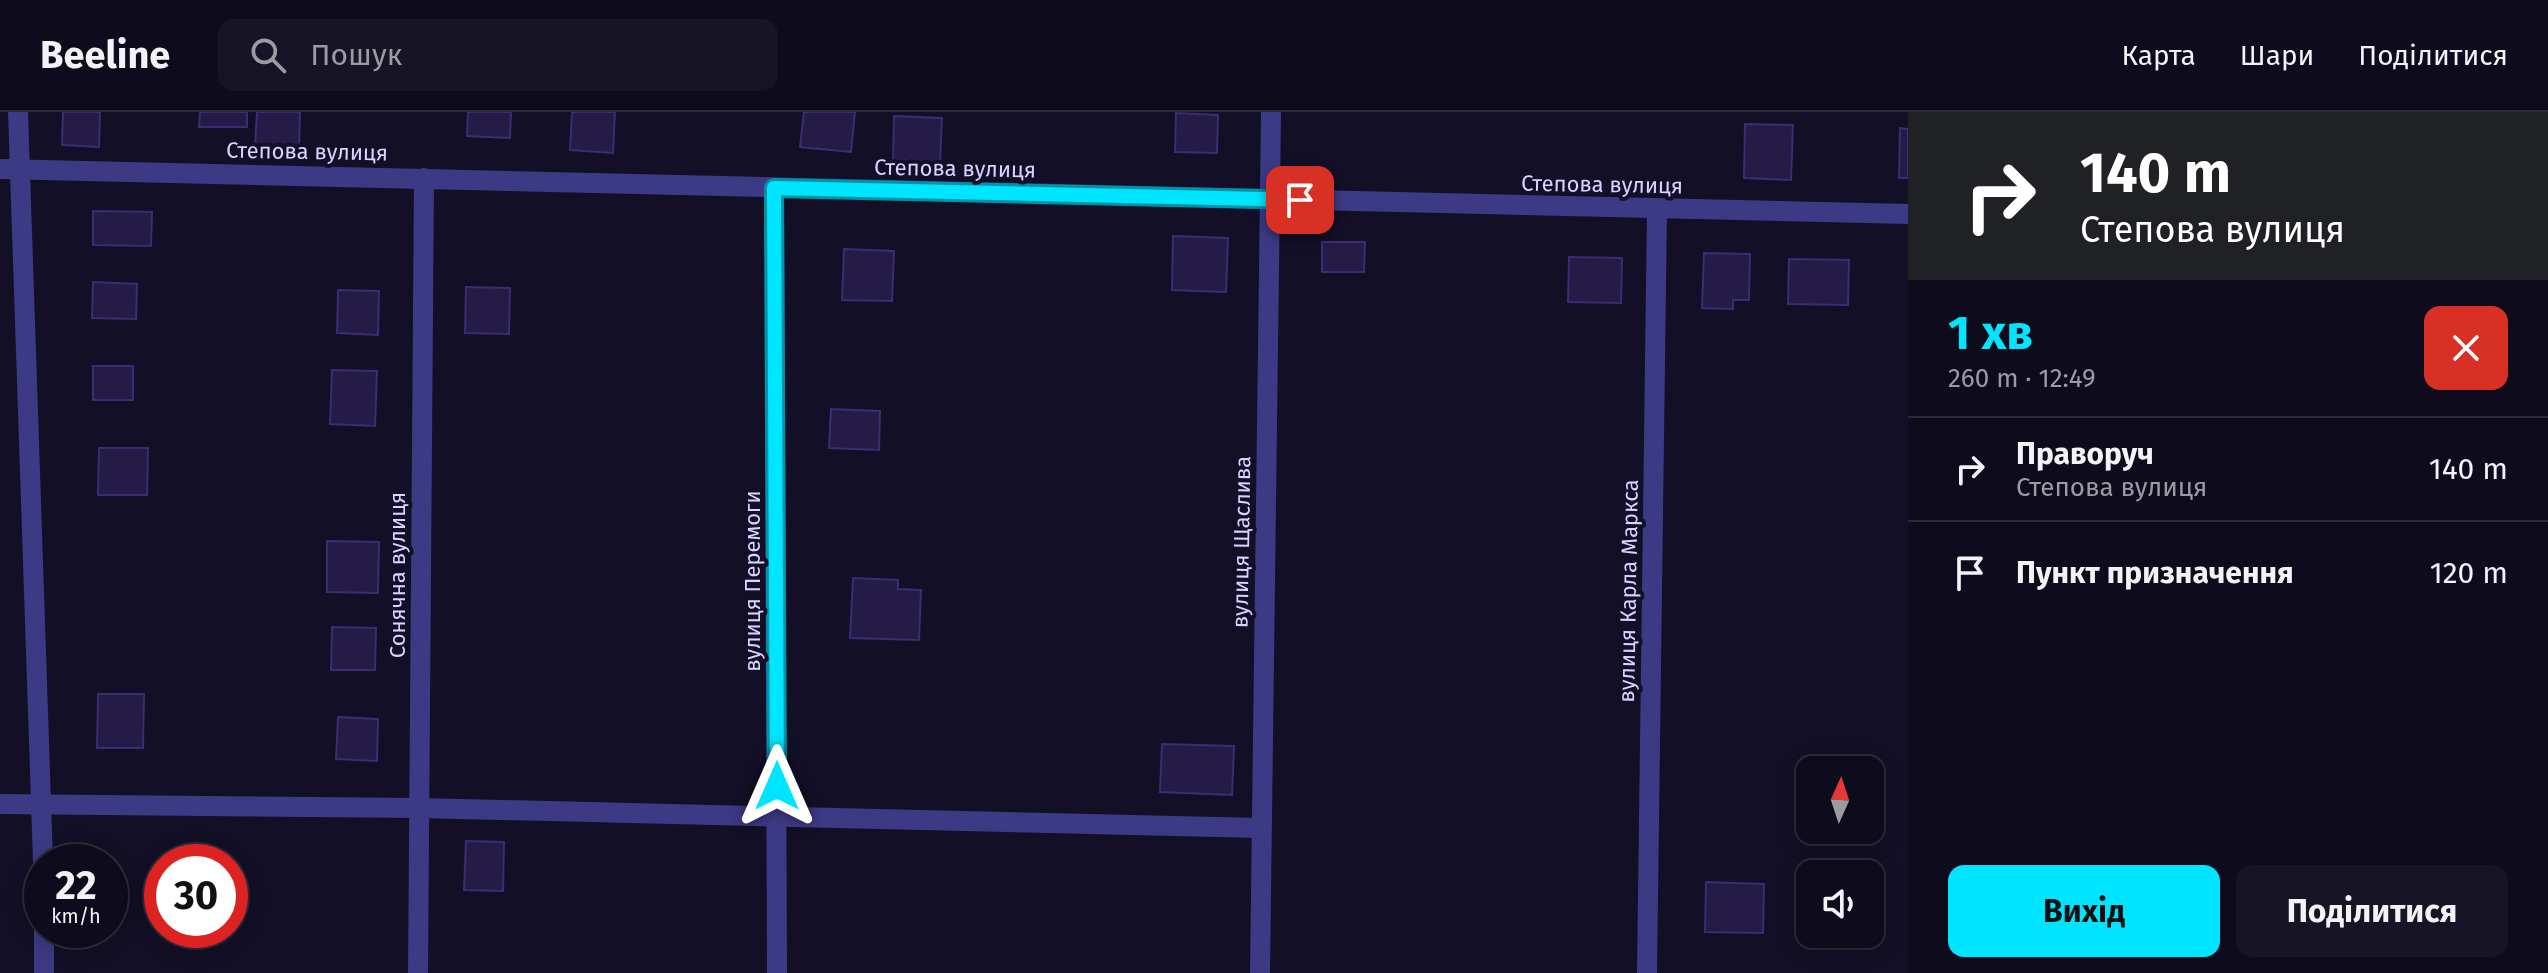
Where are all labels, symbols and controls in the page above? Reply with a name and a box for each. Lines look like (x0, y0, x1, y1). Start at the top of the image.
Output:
search box (218, 19, 778, 91)
text: Beeline (40, 32, 170, 78)
icon: search (246, 33, 290, 77)
text: Пошук (310, 37, 402, 73)
text: Карта (2122, 39, 2196, 72)
text: Шари (2240, 39, 2314, 72)
text: Поділитися (2358, 39, 2508, 72)
street label: Степова вулиця (226, 137, 388, 166)
text: 140 m (2080, 140, 2231, 207)
icon: right (1948, 144, 2052, 248)
street label: Степова вулиця (874, 154, 1036, 183)
pin (1266, 166, 1334, 234)
street label: Степова вулиця (1521, 170, 1683, 199)
icon: arrive (1278, 178, 1322, 222)
text: Степова вулиця (2080, 208, 2345, 252)
text: 1 хв (1948, 304, 2033, 362)
button: close (2424, 306, 2508, 390)
text: 260 m · 12:49 (1948, 363, 2096, 394)
text: Праворуч (2016, 436, 2154, 472)
icon: right (1948, 447, 1992, 491)
text: 140 m (2429, 451, 2508, 487)
street label: вулиця Щаслива (1226, 456, 1257, 628)
text: Степова вулиця (2016, 472, 2207, 503)
street label: вулиця Карла Маркса (1613, 479, 1644, 703)
street label: вулиця Перемоги (739, 490, 766, 672)
street label: Сонячна вулиця (384, 492, 411, 658)
icon: arrive (1948, 551, 1992, 595)
text: Пункт призначення (2016, 555, 2294, 591)
text: 120 m (2430, 555, 2508, 591)
position arrow (735, 744, 819, 828)
north arrow (1796, 756, 1884, 844)
map controls (1796, 756, 1884, 948)
speed limit sign: 30 (144, 844, 248, 948)
button: sound (1796, 860, 1884, 948)
text: 22 (55, 862, 97, 910)
button: Вихід (1948, 865, 2220, 957)
button: Поділитися (2236, 865, 2508, 957)
text: km/h (51, 904, 101, 928)

